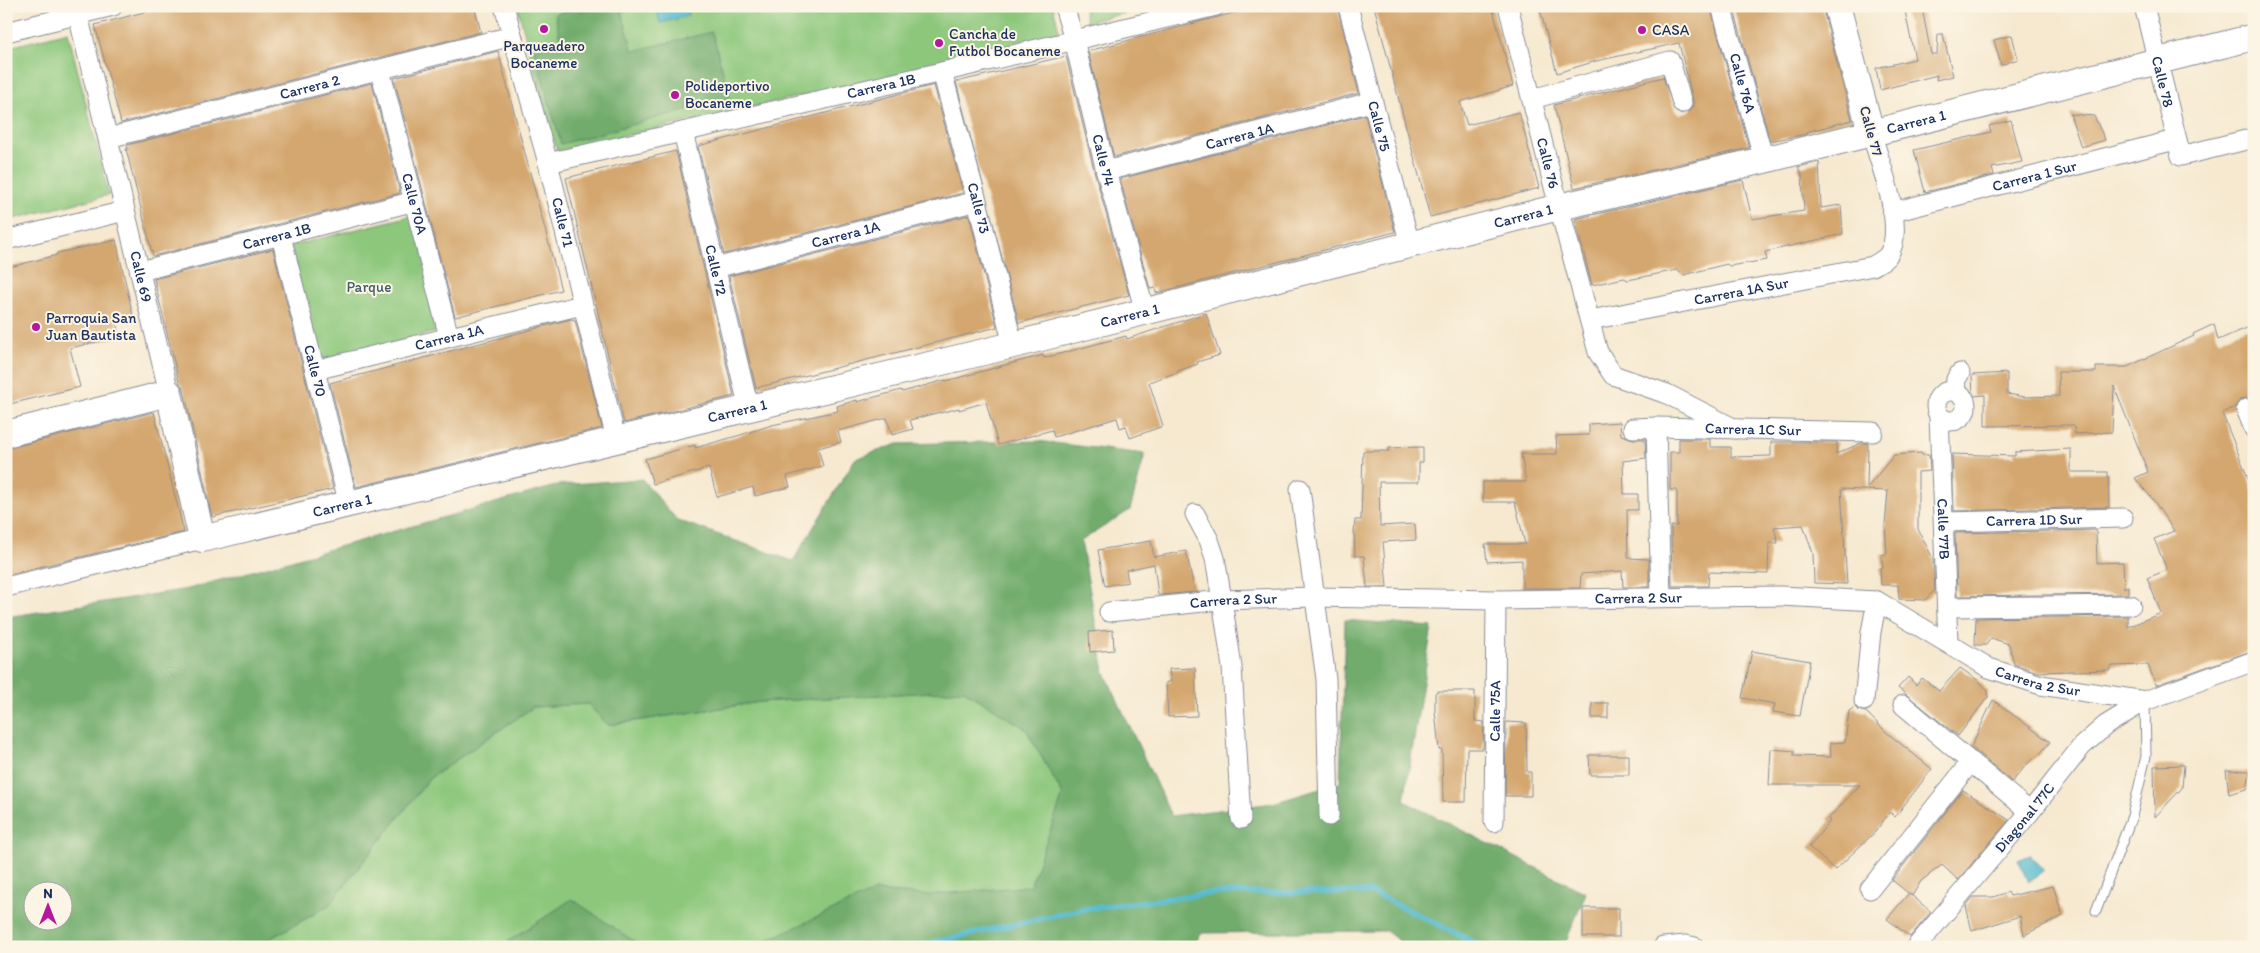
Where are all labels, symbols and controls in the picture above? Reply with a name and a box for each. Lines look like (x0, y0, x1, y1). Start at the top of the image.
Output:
place label: CASA (1652, 21, 1690, 39)
marker: Parqueadero Bocaneme (538, 23, 550, 35)
marker: CASA (1636, 24, 1648, 36)
place label: Cancha de Futbol Bocaneme (949, 25, 1061, 60)
place label: Parqueadero Bocaneme (503, 37, 585, 72)
marker: Cancha de Futbol Bocaneme (933, 37, 945, 49)
street label: Calle 76A (1726, 51, 1760, 115)
street label: Calle 78 (2148, 54, 2178, 109)
street label: Carrera 1B (845, 69, 918, 103)
street label: Carrera 2 (278, 71, 342, 103)
place label: Polideportivo Bocaneme (685, 77, 770, 112)
marker: Polideportivo Bocaneme (669, 89, 681, 101)
street label: Calle 75 (1364, 99, 1394, 153)
street label: Calle 77 (1856, 104, 1886, 159)
street label: Carrera 1 (1885, 106, 1948, 138)
street label: Carrera 1A (1203, 119, 1276, 154)
street label: Calle 74 (1088, 132, 1119, 188)
street label: Calle 76 (1533, 136, 1563, 190)
street label: Carrera 1 Sur (1990, 156, 2079, 195)
street label: Calle 70A (398, 171, 431, 237)
street label: Calle 73 (963, 181, 994, 236)
street label: Calle 71 (548, 195, 577, 249)
street label: Carrera 1 (1492, 200, 1555, 232)
street label: Carrera 1A (810, 217, 882, 252)
street label: Carrera 1B (240, 219, 313, 254)
street label: Calle 72 (701, 243, 731, 298)
street label: Calle 69 (126, 249, 156, 304)
street label: Carrera 1A Sur (1692, 273, 1790, 309)
park label: Parque (347, 278, 391, 296)
street label: Carrera 1 (1098, 299, 1161, 332)
place label: Parroquia San Juan Bautista (46, 309, 137, 344)
street label: Carrera 1A (413, 320, 486, 354)
marker: Parroquia San Juan Bautista (30, 321, 42, 333)
street label: Calle 70 (300, 343, 330, 399)
street label: Carrera 1 (706, 395, 769, 427)
street label: Carrera 1C Sur (1705, 419, 1801, 439)
street label: Carrera 1 (311, 490, 374, 521)
street label: Calle 77B (1933, 498, 1954, 560)
street label: Carrera 1D Sur (1986, 510, 2082, 530)
street label: Carrera 2 Sur (1594, 588, 1682, 608)
street label: Carrera 2 Sur (1189, 589, 1277, 612)
street label: Carrera 2 Sur (1993, 662, 2082, 700)
street label: Calle 75A (1486, 680, 1504, 742)
street label: Diagonal 77C (1991, 779, 2059, 856)
north arrow (22, 880, 72, 930)
text: N (43, 885, 53, 902)

